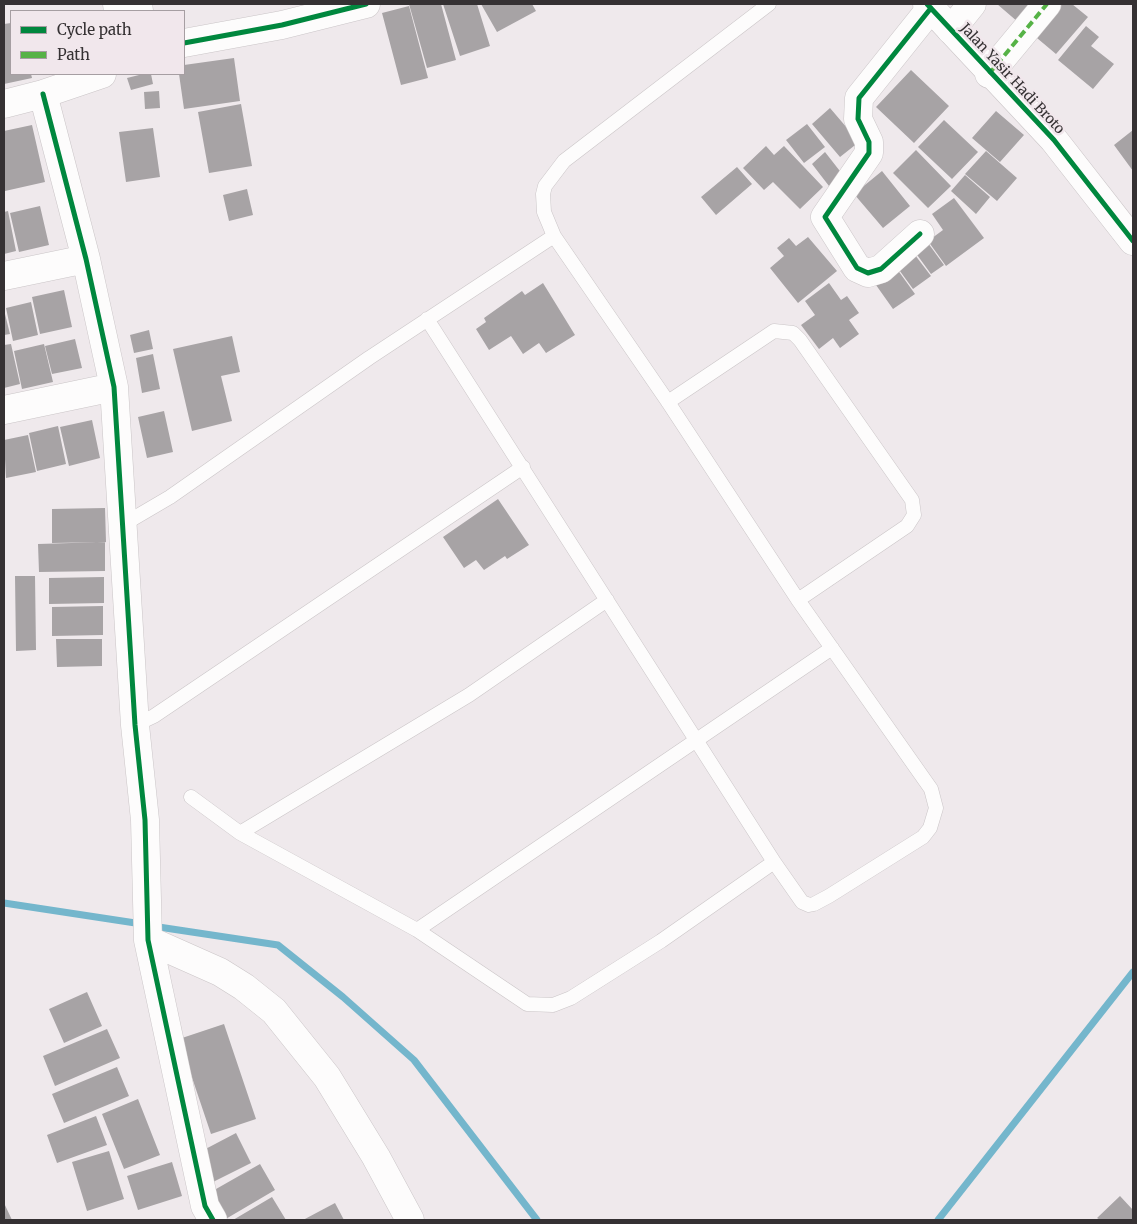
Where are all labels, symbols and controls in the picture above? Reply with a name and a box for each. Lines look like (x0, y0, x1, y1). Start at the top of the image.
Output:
legend (10, 10, 185, 75)
text: Cycle path (57, 20, 132, 39)
street label: Jalan Yasir Hadi Broto (956, 20, 1068, 138)
text: Path (57, 45, 90, 64)

